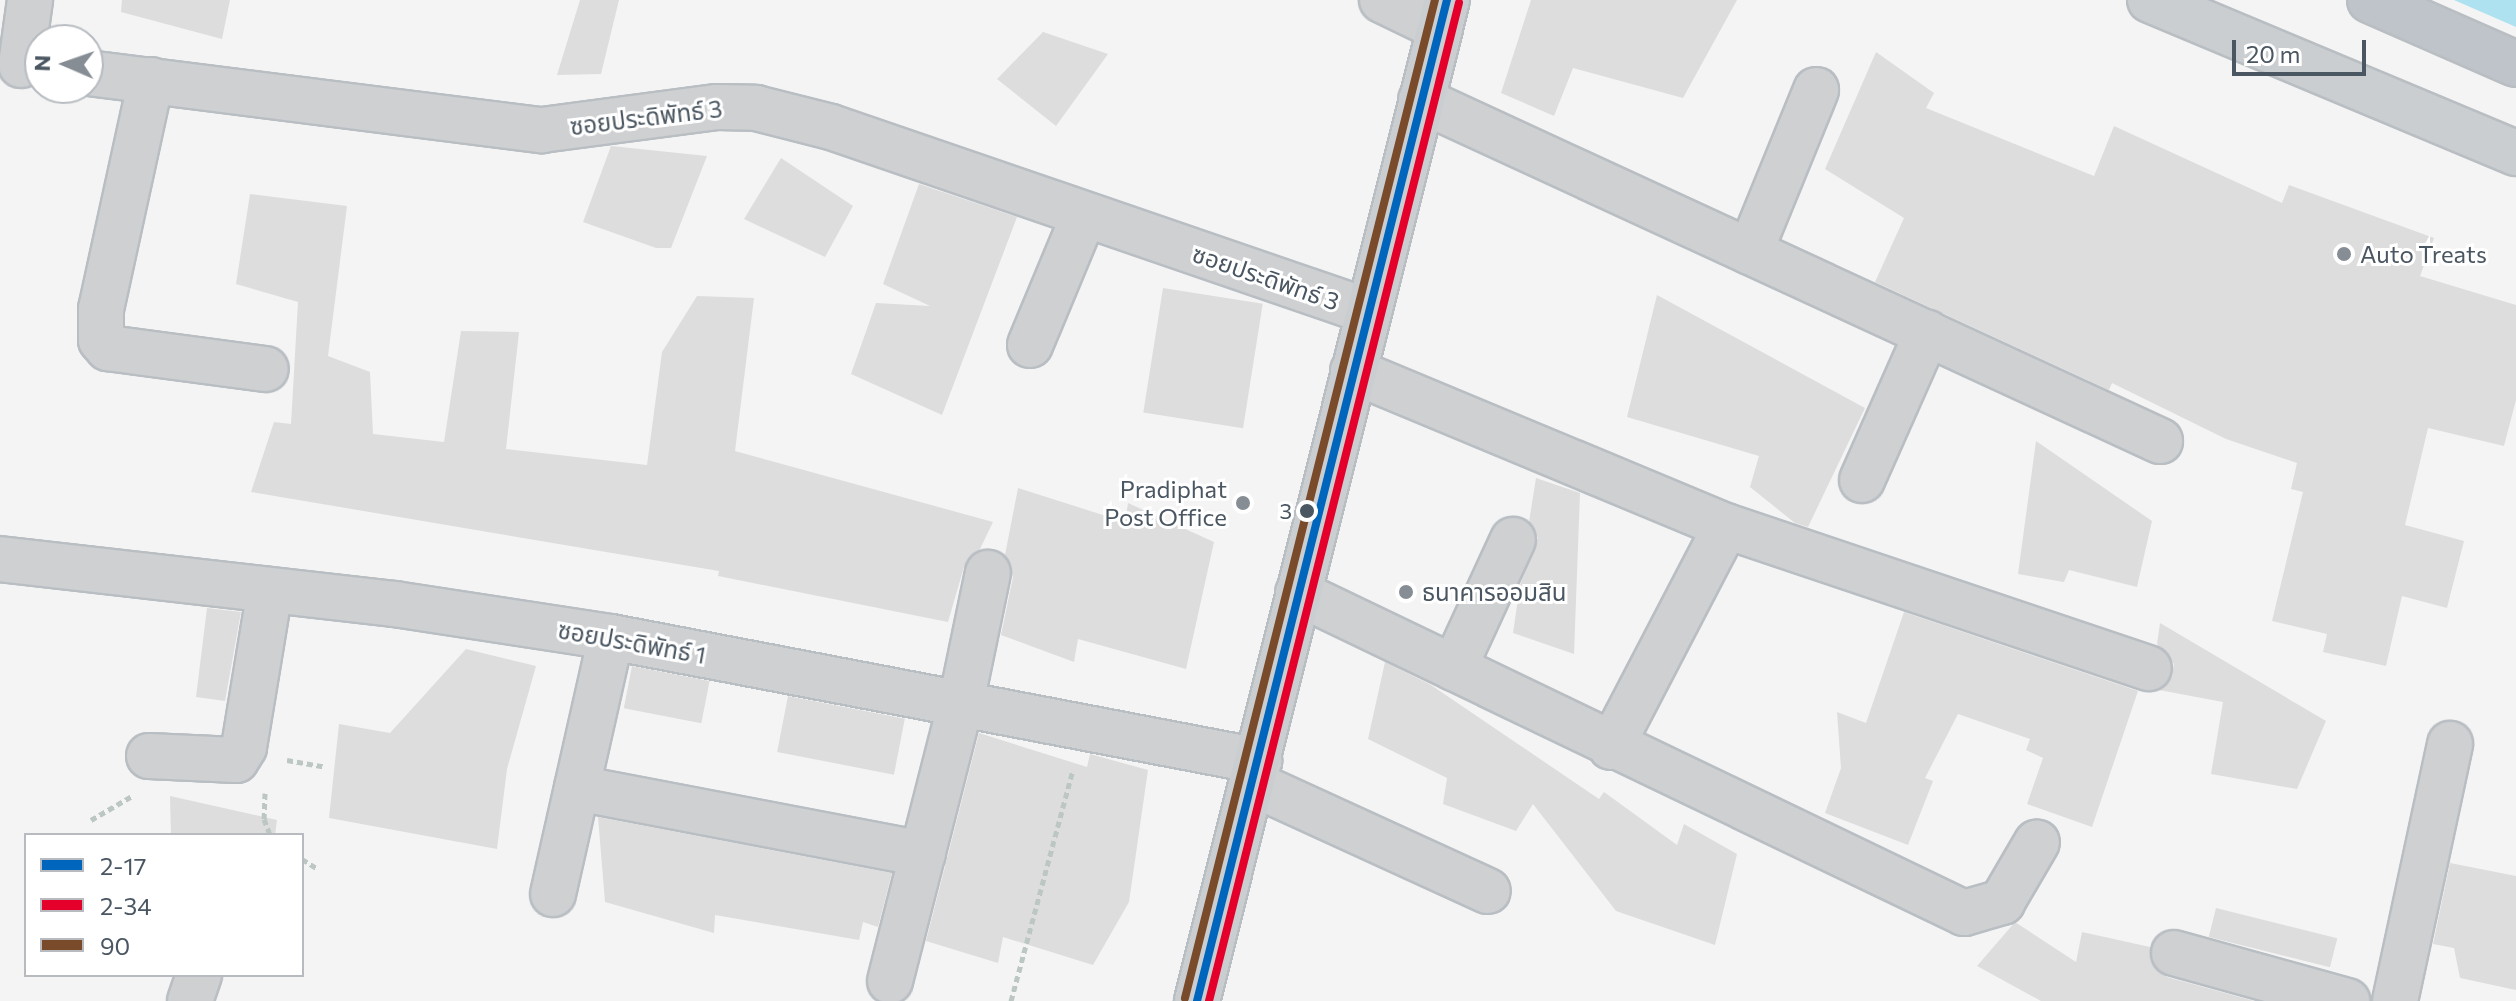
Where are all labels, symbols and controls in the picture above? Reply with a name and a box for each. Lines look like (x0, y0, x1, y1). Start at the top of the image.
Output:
north arrow (24, 24, 104, 104)
scale bar (2236, 24, 2370, 74)
text: 20 m (2246, 39, 2300, 68)
text: N (28, 54, 55, 72)
street label: ซอยประดิพัทธ์ 3 (568, 93, 724, 141)
street label: ซอยประดิพัทธ์ 3 (1189, 238, 1343, 316)
place label: Auto Treats (2360, 240, 2487, 268)
marker: Auto Treats (2335, 245, 2353, 263)
place label: Pradiphat Post Office (1104, 475, 1227, 531)
marker: Pradiphat Post Office (1234, 494, 1252, 512)
place label: 3 (1279, 498, 1292, 524)
marker: 3 (1299, 503, 1315, 519)
place label: ธนาคารออมสิน (1422, 578, 1566, 606)
marker: ธนาคารออมสิน (1397, 583, 1415, 601)
street label: ซอยประดิพัทธ์ 1 (556, 615, 708, 669)
legend (24, 833, 304, 977)
text: 2-17 (100, 851, 146, 880)
text: 2-34 (100, 891, 152, 920)
text: 90 (100, 931, 130, 960)

